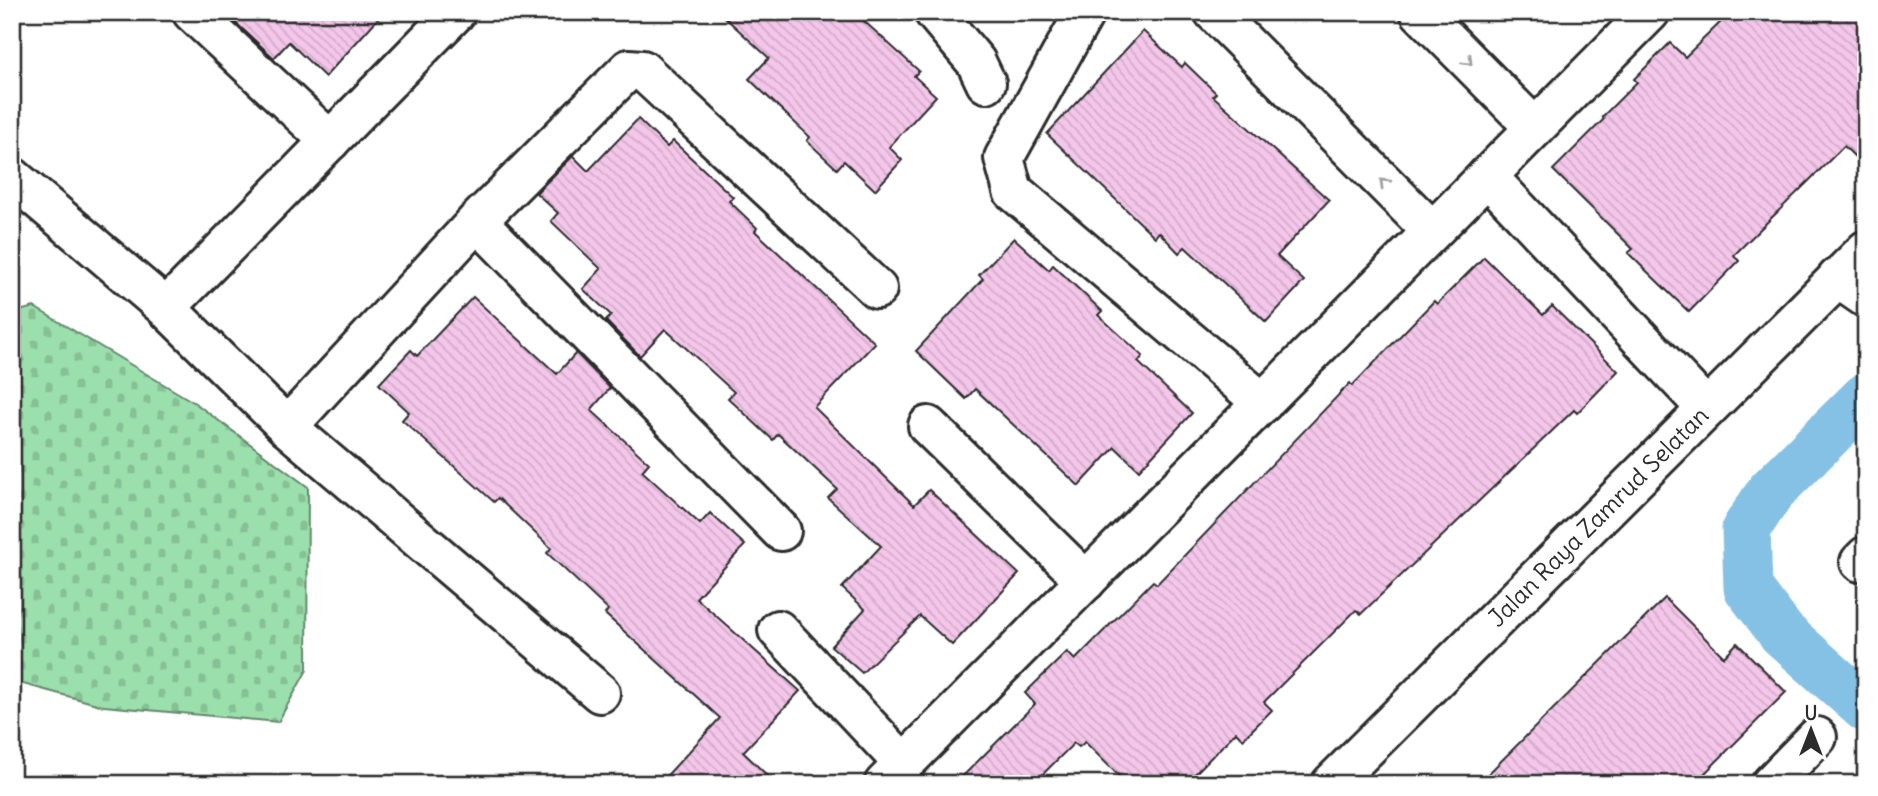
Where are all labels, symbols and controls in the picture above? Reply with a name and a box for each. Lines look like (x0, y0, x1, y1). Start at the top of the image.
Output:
one-way arrow (1460, 52, 1473, 65)
one-way arrow (1380, 178, 1393, 191)
street label: Jalan Raya Zamrud Selatan (1481, 400, 1714, 633)
north arrow (1776, 694, 1846, 764)
text: U (1805, 701, 1817, 725)

